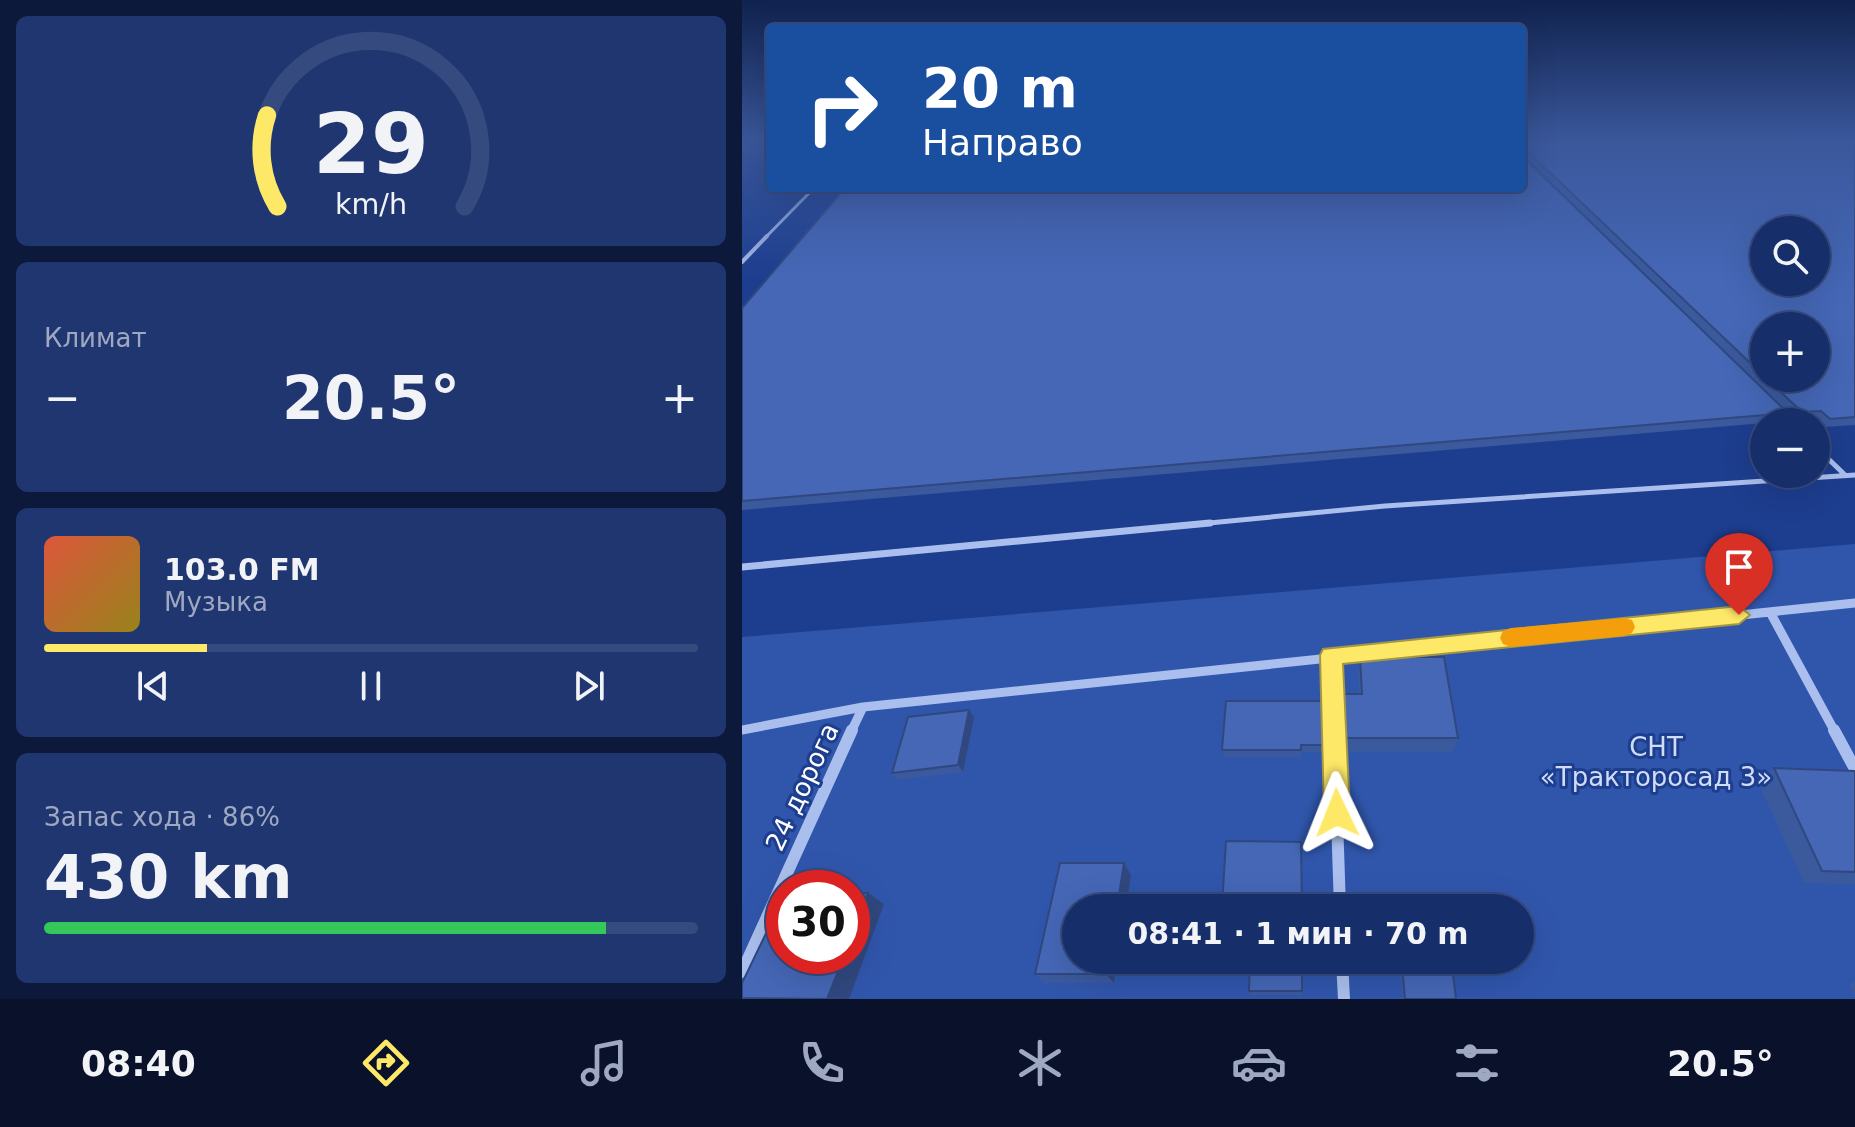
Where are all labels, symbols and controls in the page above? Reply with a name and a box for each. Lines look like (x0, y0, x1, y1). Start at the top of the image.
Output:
text: 20 m (922, 55, 1078, 120)
icon: right (790, 56, 894, 160)
text: 29 (313, 95, 429, 192)
text: Направо (922, 122, 1083, 163)
text: km/h (335, 187, 407, 221)
map controls (1750, 216, 1830, 488)
button: search (1750, 216, 1830, 296)
button: + (1750, 312, 1830, 392)
text: Климат (44, 323, 147, 353)
text: 20.5° (282, 363, 460, 433)
text: − (44, 372, 81, 423)
text: + (661, 372, 698, 423)
button: − (1750, 408, 1830, 488)
pin (1705, 533, 1773, 615)
icon: arrive (1717, 545, 1761, 589)
text: 103.0 FM (164, 552, 320, 587)
text: Музыка (164, 587, 268, 617)
icon: previous (131, 664, 175, 708)
icon: pause (349, 664, 393, 708)
icon: next (567, 664, 611, 708)
street label: 24 дорога (759, 718, 845, 856)
park label: СНТ «Тракторосад 3» (1540, 732, 1772, 792)
position arrow (1295, 771, 1379, 855)
text: Запас хода · 86% (44, 802, 280, 832)
text: 430 km (44, 842, 293, 912)
speed limit sign: 30 (766, 870, 870, 974)
text: 08:41 · 1 мин · 70 m (1127, 916, 1469, 951)
icon: directions (358, 1035, 414, 1091)
icon: music (576, 1035, 632, 1091)
icon: phone (794, 1035, 850, 1091)
icon: climate (1012, 1035, 1068, 1091)
icon: car (1231, 1035, 1287, 1091)
icon: filters (1449, 1035, 1505, 1091)
text: 08:40 (81, 1043, 196, 1084)
text: 20.5° (1667, 1043, 1774, 1084)

